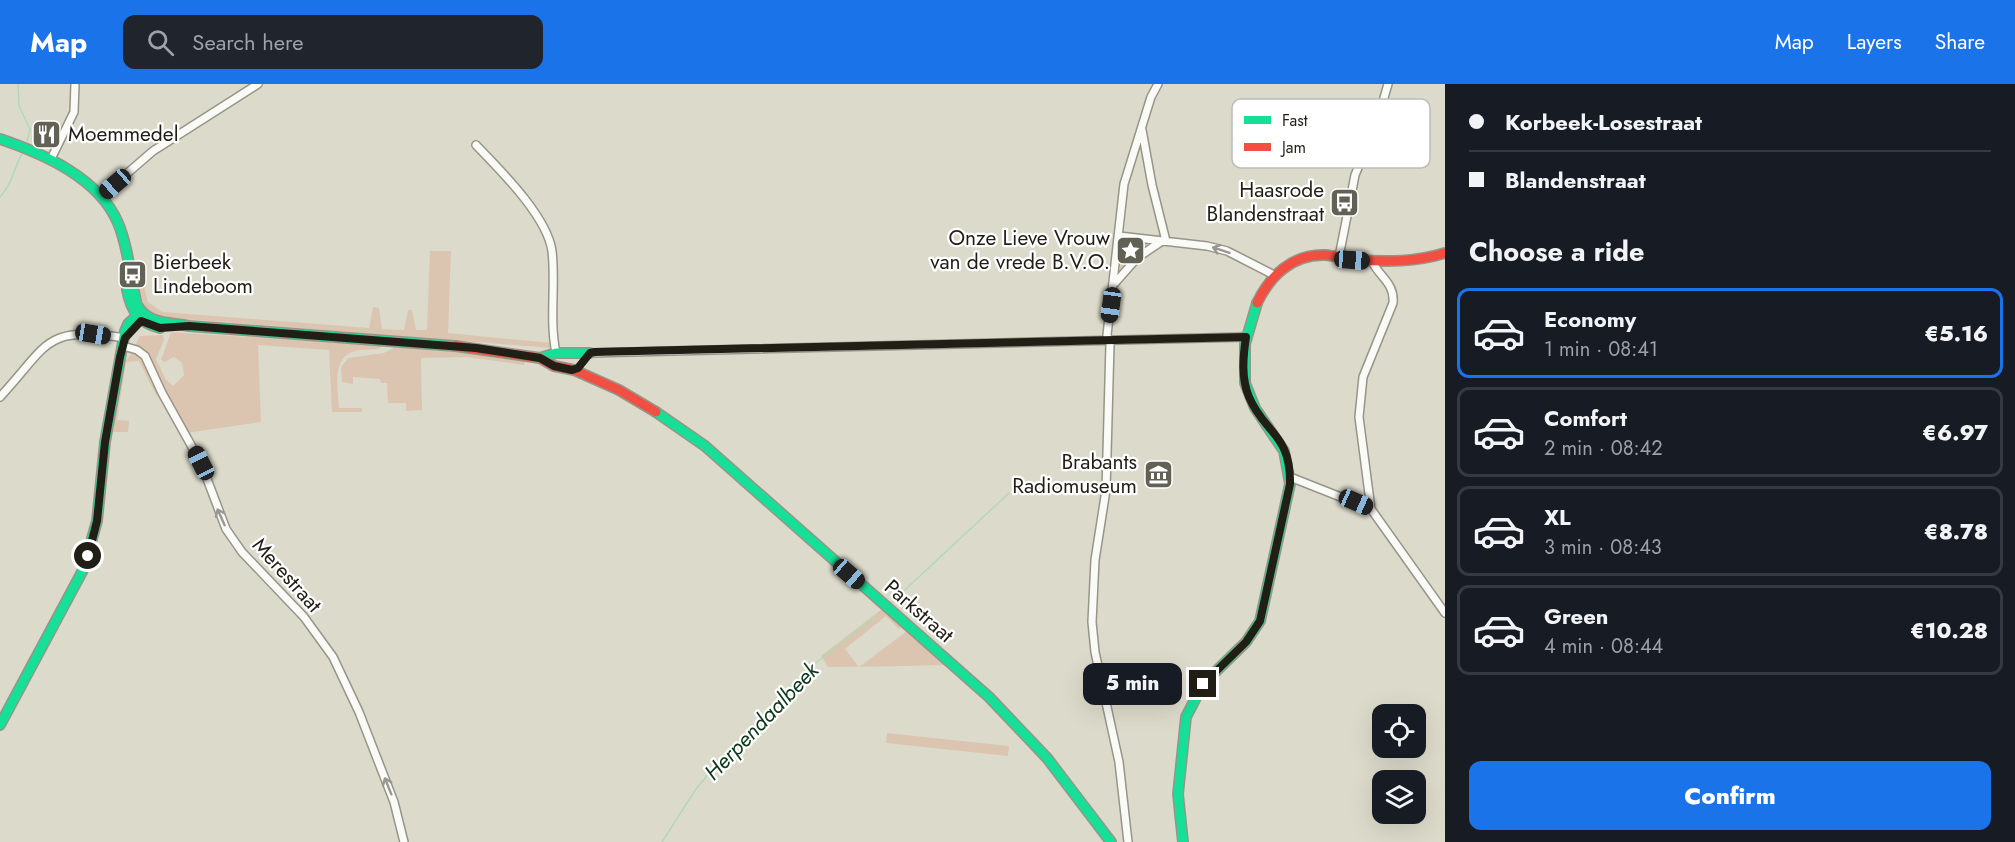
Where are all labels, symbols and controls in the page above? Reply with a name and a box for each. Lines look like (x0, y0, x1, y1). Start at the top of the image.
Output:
search box (123, 15, 543, 69)
text: Map (30, 22, 87, 63)
icon: search (144, 26, 177, 59)
text: Search here (192, 26, 304, 58)
text: Map (1775, 27, 1814, 57)
text: Layers (1847, 27, 1902, 57)
text: Share (1935, 27, 1985, 57)
legend (1232, 99, 1430, 168)
text: Korbeek-Losestraat (1505, 106, 1702, 138)
text: Fast (1282, 109, 1308, 132)
restaurant icon: Moemmedel (31, 118, 63, 150)
place label: Moemmedel (68, 119, 178, 149)
text: Jam (1280, 136, 1306, 159)
text: Blandenstraat (1505, 164, 1646, 196)
car (96, 165, 134, 203)
place label: Haasrode Blandenstraat (1207, 175, 1324, 229)
bus stop icon: Haasrode Blandenstraat (1329, 186, 1361, 218)
place label: Onze Lieve Vrouw van de vrede B.V.O. (930, 223, 1111, 277)
text: Choose a ride (1469, 232, 1644, 271)
place icon: Onze Lieve Vrouw van de vrede B.V.O. (1115, 234, 1147, 266)
one-way arrow (1212, 244, 1231, 255)
place label: Bierbeek Lindeboom (153, 247, 253, 301)
car (1333, 250, 1371, 270)
bus stop icon: Bierbeek Lindeboom (116, 258, 148, 290)
car (1100, 286, 1122, 324)
text: Economy (1544, 303, 1636, 335)
icon: car (1472, 306, 1526, 360)
text: €5.16 (1924, 317, 1988, 349)
car (74, 322, 112, 346)
text: 1 min · 08:41 (1544, 335, 1658, 364)
text: Comfort (1544, 402, 1627, 434)
icon: car (1472, 405, 1526, 459)
text: €6.97 (1922, 416, 1988, 448)
text: 2 min · 08:42 (1544, 434, 1663, 463)
car (185, 443, 217, 483)
place label: Brabants Radiomuseum (1012, 447, 1137, 501)
museum icon: Brabants Radiomuseum (1142, 458, 1174, 490)
car (1336, 486, 1376, 518)
text: XL (1544, 501, 1571, 533)
icon: car (1472, 504, 1526, 558)
one-way arrow (214, 508, 226, 526)
text: €8.78 (1924, 515, 1988, 547)
street label: Merestraat (245, 531, 329, 619)
text: 3 min · 08:43 (1544, 533, 1662, 562)
route start (74, 542, 101, 569)
car (830, 555, 868, 593)
street label: Parkstraat (878, 572, 960, 650)
text: Green (1544, 600, 1608, 632)
icon: car (1472, 603, 1526, 657)
text: €10.28 (1910, 614, 1988, 646)
text: 4 min · 08:44 (1544, 632, 1663, 661)
water label: Herpendaalbeek (696, 654, 827, 787)
callout: 5 min (1083, 663, 1182, 705)
text: 5 min (1106, 669, 1159, 698)
route end (1189, 670, 1216, 697)
map controls (1372, 704, 1426, 824)
button: locate (1372, 704, 1426, 758)
button: Confirm (1469, 761, 1991, 830)
button: layers (1372, 770, 1426, 824)
one-way arrow (382, 777, 393, 796)

